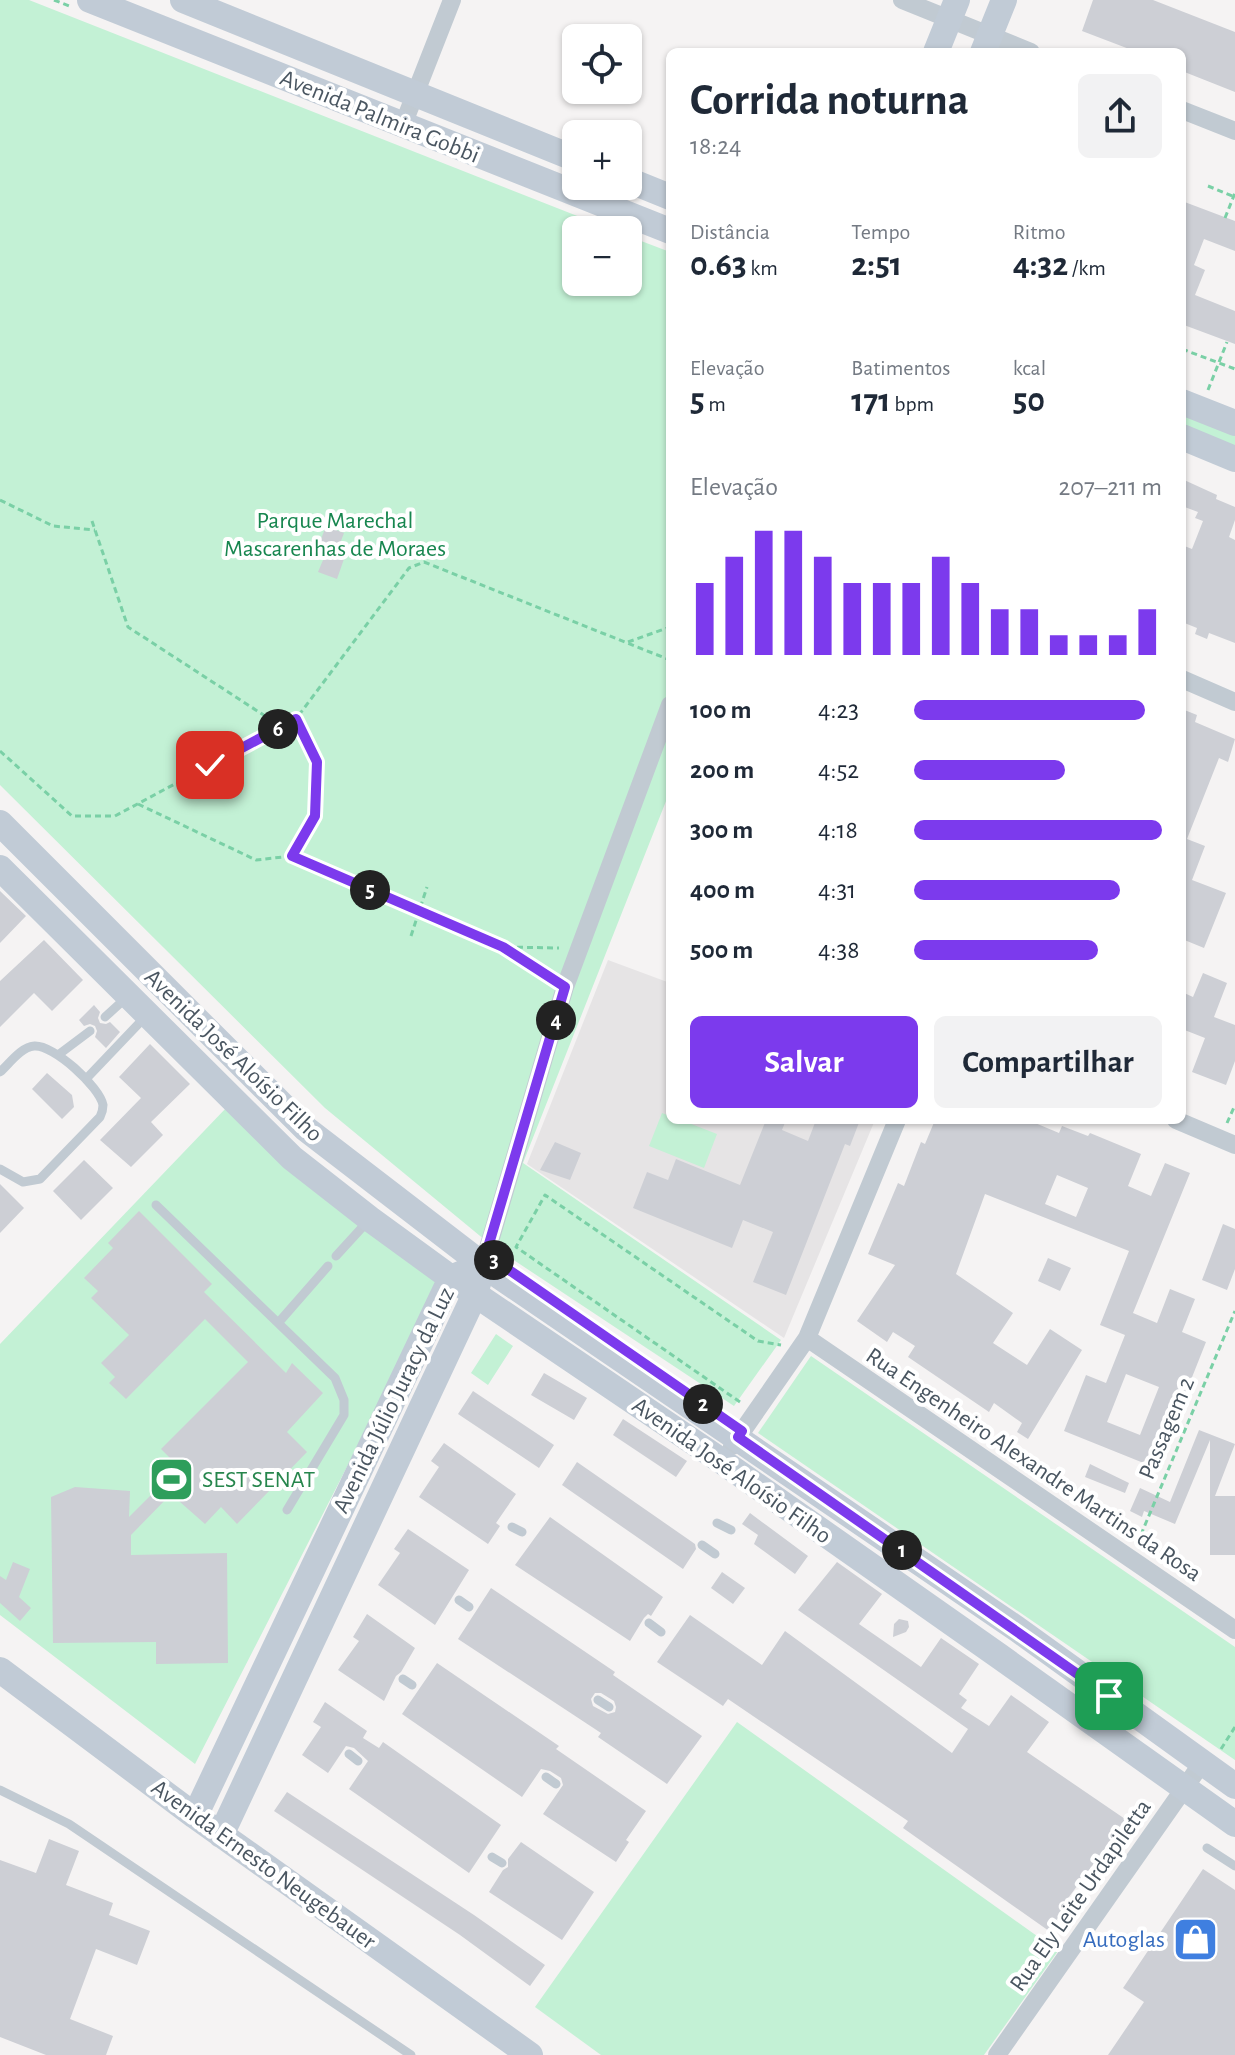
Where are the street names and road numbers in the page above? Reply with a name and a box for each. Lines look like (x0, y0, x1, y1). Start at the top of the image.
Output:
street label: Avenida Palmira Gobbi (277, 66, 483, 168)
street label: Avenida José Aloísio Filho (140, 965, 327, 1147)
street label: Avenida Júlio Juracy da Luz (329, 1284, 459, 1517)
street label: Rua Engenheiro Alexandre Martins da Rosa (861, 1343, 1205, 1586)
street label: Passagem 2 (1135, 1374, 1199, 1483)
street label: Avenida José Aloísio Filho (628, 1393, 835, 1549)
street label: Avenida Ernesto Neugebauer (147, 1775, 380, 1954)
street label: Rua Ely Leite Urdapiletta (1006, 1795, 1156, 1996)

